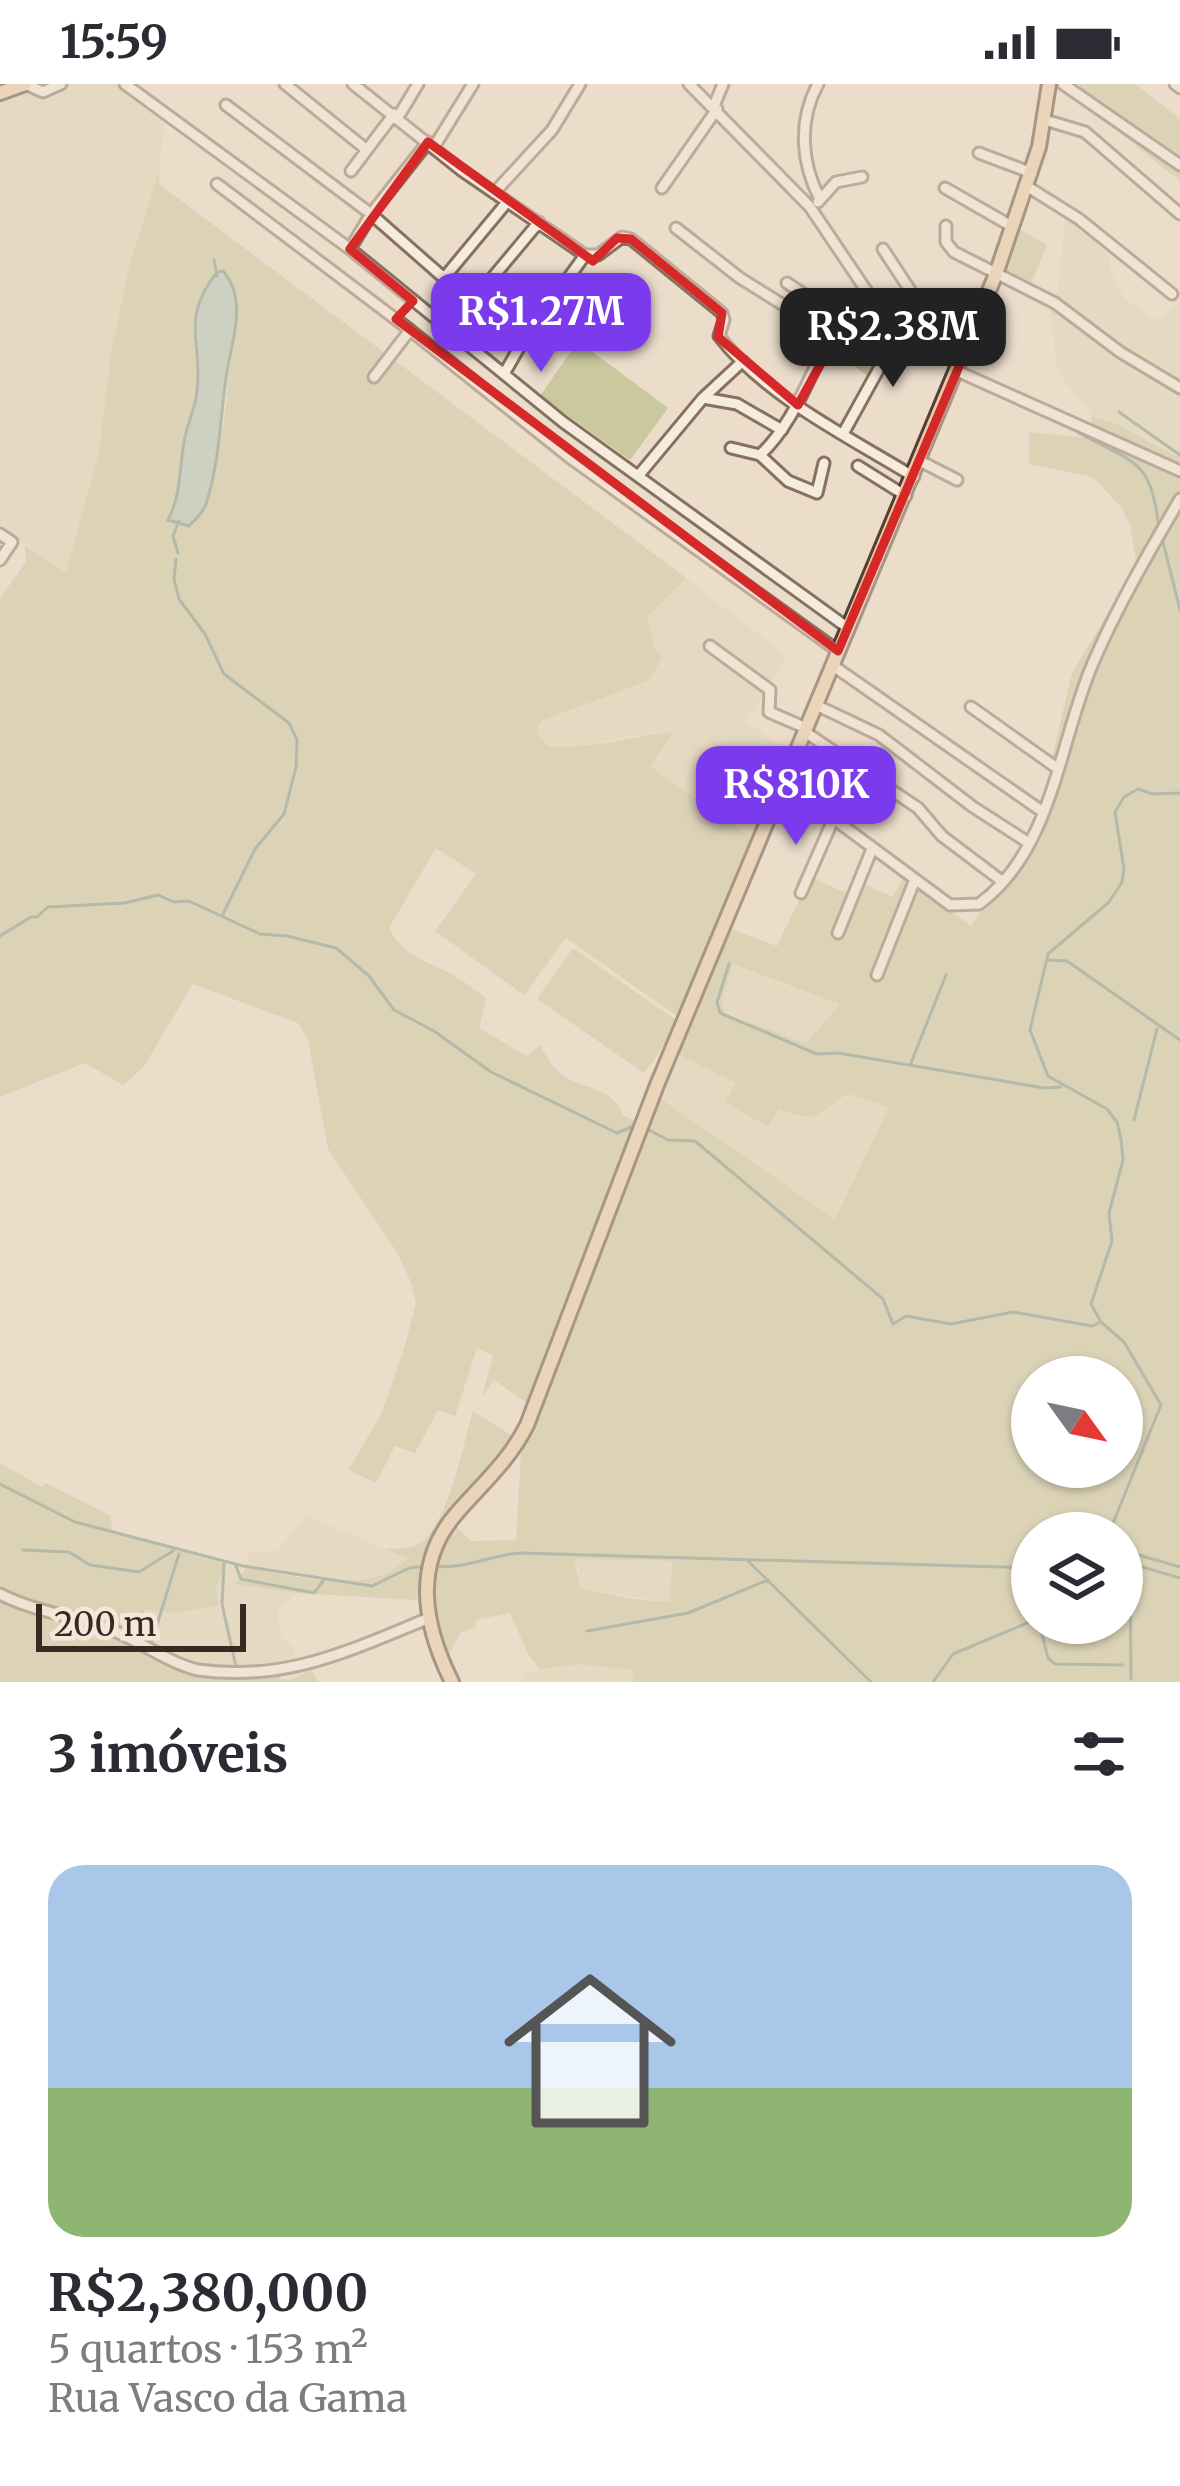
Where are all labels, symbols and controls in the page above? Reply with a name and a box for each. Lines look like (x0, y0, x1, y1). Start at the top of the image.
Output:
text: 15:59 (60, 14, 168, 70)
pin: R$1.27M (430, 273, 652, 375)
text: R$1.27M (458, 287, 624, 336)
pin: R$2.38M (782, 288, 1004, 390)
text: R$2.38M (807, 302, 979, 351)
pin: R$810K (698, 746, 894, 848)
text: R$810K (723, 760, 869, 809)
north arrow (1011, 1356, 1143, 1488)
map controls (1011, 1356, 1143, 1644)
button: layers (1011, 1512, 1143, 1644)
scale bar (36, 1598, 246, 1651)
text: 200 m (54, 1604, 156, 1645)
icon: filters (1066, 1721, 1132, 1787)
text: 3 imóveis (48, 1722, 288, 1786)
icon: home (482, 1943, 698, 2159)
text: R$2,380,000 (48, 2261, 368, 2325)
text: 5 quartos · 153 m² (48, 2325, 368, 2374)
text: Rua Vasco da Gama (48, 2374, 407, 2423)

